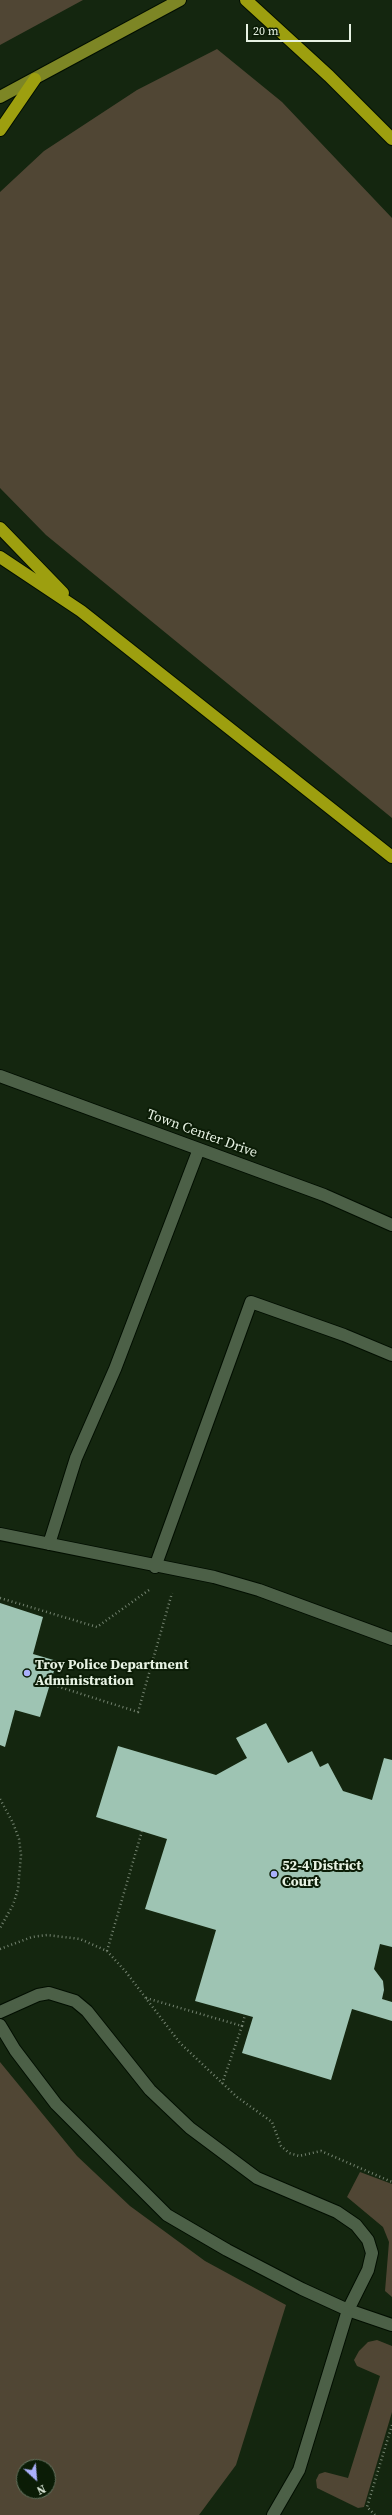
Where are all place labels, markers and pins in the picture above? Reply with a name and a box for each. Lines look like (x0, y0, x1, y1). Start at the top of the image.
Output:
place label: Troy Police Department Administration (35, 1657, 188, 1690)
marker: Troy Police Department Administration (22, 1668, 32, 1678)
place label: 52-4 District Court (282, 1858, 361, 1890)
marker: 52-4 District Court (269, 1869, 279, 1879)

